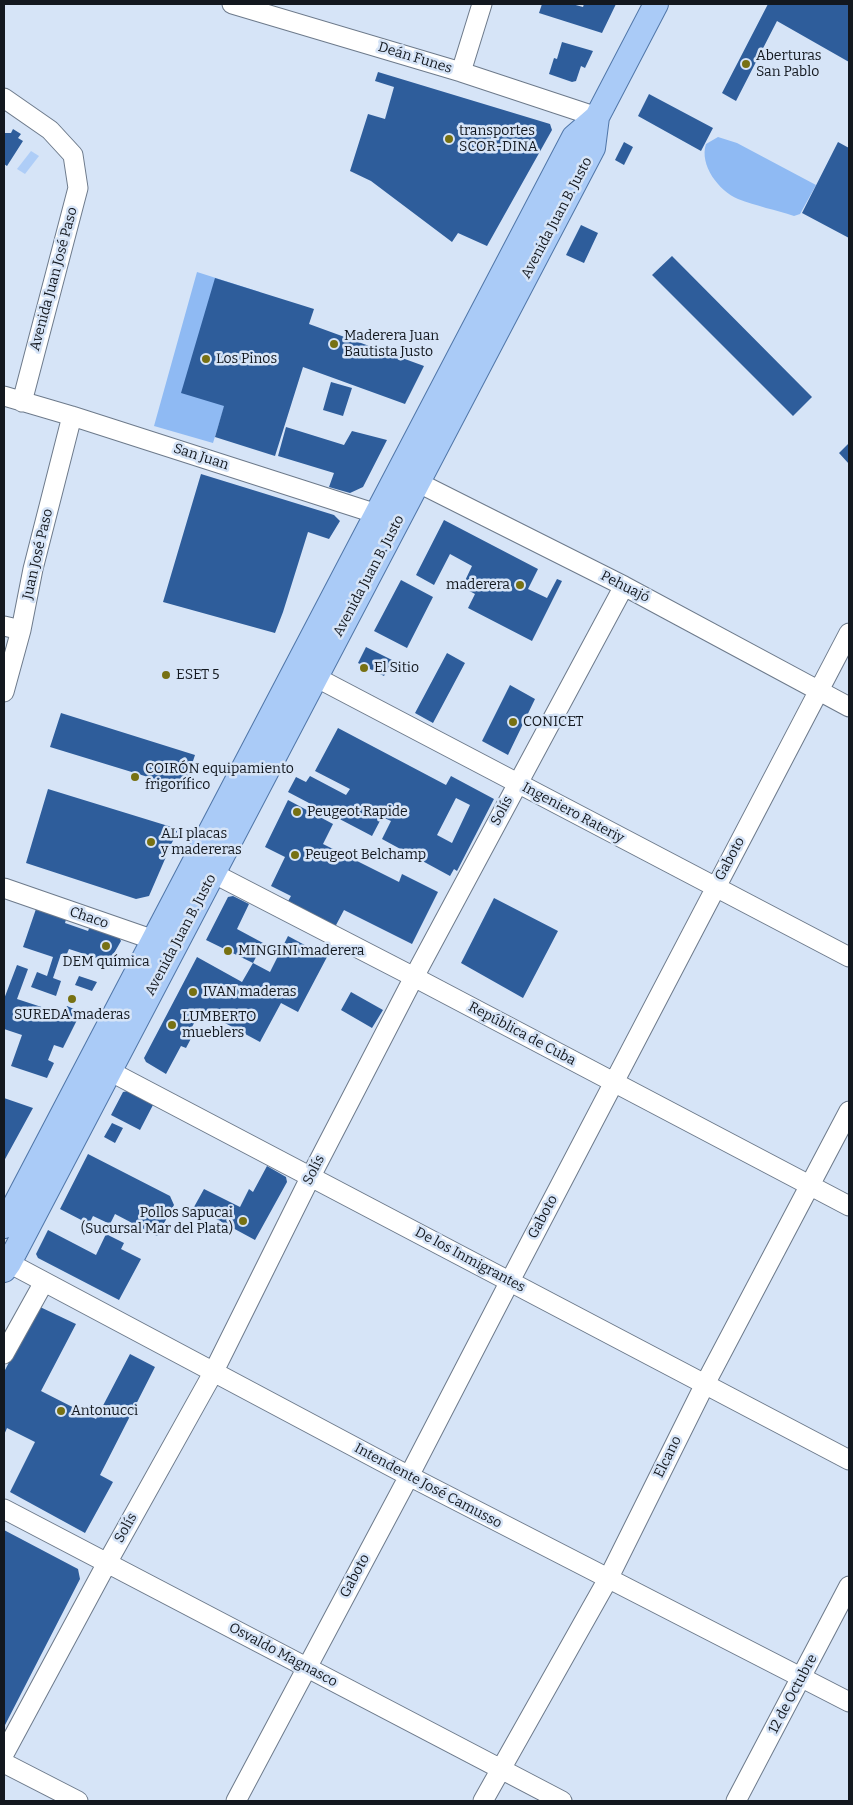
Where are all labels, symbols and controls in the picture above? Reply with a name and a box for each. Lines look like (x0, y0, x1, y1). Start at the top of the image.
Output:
street label: Deán Funes (376, 39, 454, 77)
place label: Aberturas San Pablo (756, 48, 822, 80)
marker: Aberturas San Pablo (740, 58, 752, 70)
place label: transportes SCOR-DINA (459, 123, 538, 156)
marker: transportes SCOR-DINA (443, 133, 455, 145)
street label: Avenida Juan B. Justo (518, 154, 596, 282)
street label: Avenida Juan José Paso (27, 205, 81, 353)
place label: Maderera Juan Bautista Justo (344, 328, 439, 361)
marker: Maderera Juan Bautista Justo (328, 338, 340, 350)
place label: Los Pinos (216, 351, 277, 367)
marker: Los Pinos (200, 353, 212, 365)
street label: San Juan (171, 440, 231, 474)
street label: Juan José Paso (19, 507, 57, 601)
street label: Avenida Juan B. Justo (330, 512, 408, 640)
street label: Pehuajó (598, 568, 652, 606)
place label: maderera (446, 577, 510, 593)
marker: maderera (514, 579, 526, 591)
place label: El Sitio (374, 660, 419, 676)
marker: El Sitio (358, 662, 370, 674)
place label: ESET 5 (176, 667, 219, 683)
marker: ESET 5 (160, 669, 172, 681)
place label: CONICET (523, 714, 583, 730)
marker: CONICET (507, 716, 519, 728)
place label: COIRÓN equipamiento frigorífico (145, 761, 294, 794)
marker: COIRÓN equipamiento frigorífico (129, 771, 141, 783)
street label: Ingeniero Rateriy (519, 779, 627, 847)
street label: Solís (487, 793, 517, 829)
place label: Peugeot Rapide (307, 804, 408, 820)
marker: Peugeot Rapide (291, 806, 303, 818)
place label: ALI placas y madereras (161, 826, 242, 859)
street label: Gaboto (712, 834, 748, 884)
marker: ALI placas y madereras (145, 836, 157, 848)
place label: Peugeot Belchamp (305, 847, 426, 863)
marker: Peugeot Belchamp (289, 849, 301, 861)
street label: Avenida Juan B. Justo (142, 871, 220, 999)
street label: Chaco (67, 904, 111, 932)
marker: DEM química (100, 940, 112, 952)
place label: MINGINI maderera (238, 943, 364, 959)
marker: MINGINI maderera (222, 945, 234, 957)
place label: DEM química (62, 954, 150, 970)
place label: IVAN maderas (203, 984, 296, 1000)
marker: IVAN maderas (187, 986, 199, 998)
marker: SUREDA maderas (66, 993, 78, 1005)
street label: República de Cuba (465, 999, 579, 1069)
place label: SUREDA maderas (14, 1007, 130, 1023)
place label: LUMBERTO mueblers (182, 1009, 256, 1042)
marker: LUMBERTO mueblers (166, 1019, 178, 1031)
street label: Solís (299, 1152, 329, 1188)
street label: Gaboto (525, 1192, 561, 1242)
place label: Pollos Sapucai (Sucursal Mar del Plata) (81, 1205, 233, 1238)
marker: Pollos Sapucai (Sucursal Mar del Plata) (237, 1215, 249, 1227)
street label: De los Inmigrantes (412, 1224, 528, 1296)
place label: Antonucci (71, 1403, 138, 1419)
marker: Antonucci (55, 1405, 67, 1417)
street label: Elcano (651, 1433, 685, 1481)
street label: Intendente José Camusso (351, 1440, 505, 1532)
street label: Solís (111, 1510, 141, 1546)
street label: Gaboto (337, 1551, 373, 1601)
street label: Osvaldo Magnasco (226, 1619, 340, 1691)
street label: 12 de Octubre (765, 1651, 821, 1737)

